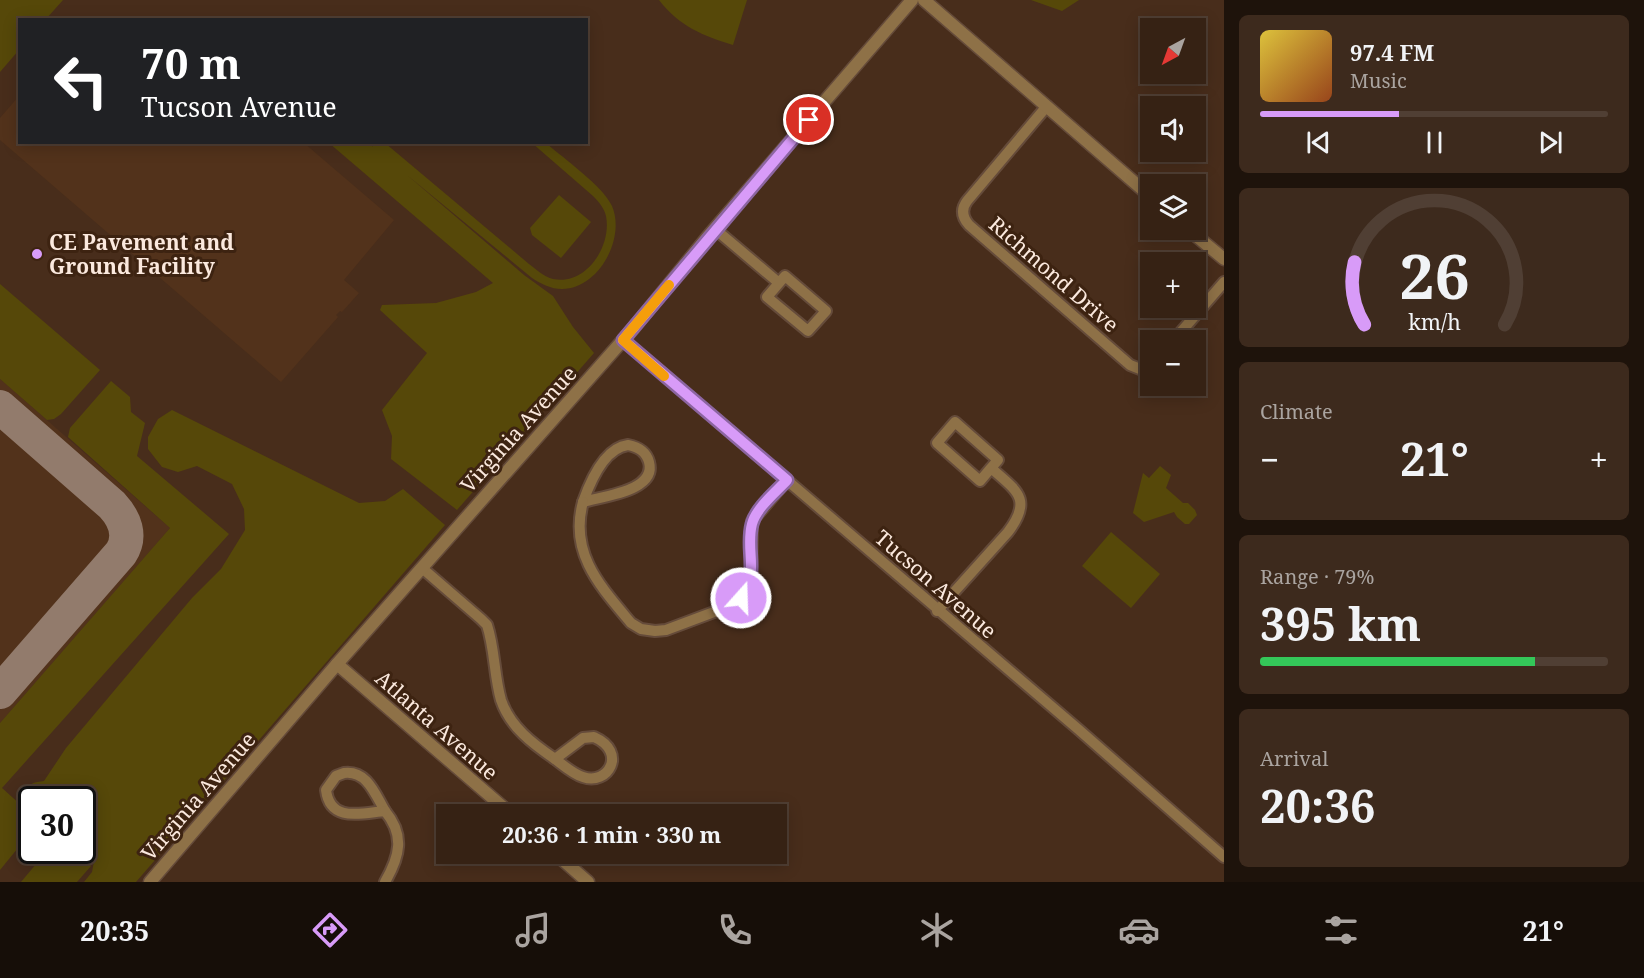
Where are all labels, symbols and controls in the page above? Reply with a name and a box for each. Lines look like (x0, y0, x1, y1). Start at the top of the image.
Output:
north arrow (1140, 18, 1206, 84)
map controls (1140, 18, 1206, 396)
text: 70 m (141, 34, 241, 91)
text: 97.4 FM (1350, 37, 1434, 67)
icon: left (42, 42, 120, 120)
text: Music (1350, 67, 1407, 94)
text: Tucson Avenue (141, 88, 337, 125)
pin (783, 94, 834, 145)
button: sound (1140, 96, 1206, 162)
icon: arrive (792, 103, 825, 136)
icon: previous (1302, 126, 1335, 159)
icon: pause (1418, 126, 1451, 159)
icon: next (1534, 126, 1567, 159)
button: layers (1140, 174, 1206, 240)
street label: Richmond Drive (983, 210, 1125, 338)
place label: CE Pavement and Ground Facility (49, 228, 234, 280)
text: 26 (1399, 232, 1469, 317)
marker: CE Pavement and Ground Facility (30, 247, 44, 261)
button: + (1140, 252, 1206, 318)
text: km/h (1408, 307, 1461, 336)
button: − (1140, 330, 1206, 396)
street label: Virginia Avenue (454, 360, 582, 498)
text: Climate (1260, 398, 1333, 425)
text: 21° (1400, 428, 1469, 489)
text: − (1260, 437, 1279, 482)
text: + (1590, 437, 1608, 482)
street label: Tucson Avenue (869, 524, 1003, 644)
text: Range · 79% (1260, 563, 1374, 590)
position arrow (709, 566, 773, 630)
text: 395 km (1260, 593, 1421, 654)
street label: Atlanta Avenue (370, 664, 504, 786)
street label: Virginia Avenue (134, 726, 262, 866)
text: Arrival (1260, 745, 1328, 772)
text: 20:36 (1260, 775, 1375, 836)
speed limit sign: 30 (18, 786, 96, 864)
text: 20:36 · 1 min · 330 m (502, 819, 721, 849)
icon: directions (309, 909, 351, 951)
icon: music (512, 909, 554, 951)
icon: phone (714, 909, 756, 951)
icon: climate (916, 909, 958, 951)
icon: car (1118, 909, 1160, 951)
icon: filters (1320, 909, 1362, 951)
text: 20:35 (80, 912, 149, 949)
text: 21° (1523, 912, 1564, 949)

